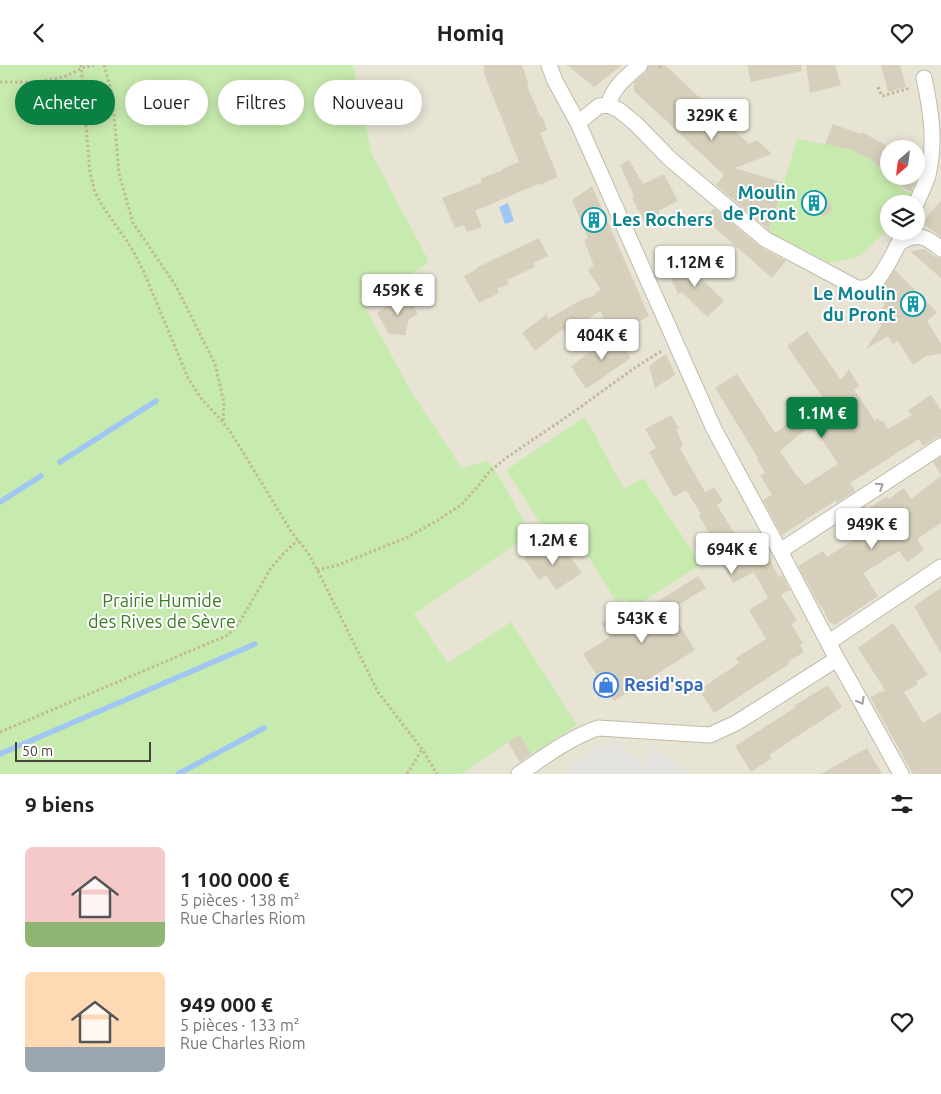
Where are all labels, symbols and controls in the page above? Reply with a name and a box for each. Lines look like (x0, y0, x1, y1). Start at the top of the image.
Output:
icon: back (25, 19, 53, 47)
icon: heart (888, 19, 916, 47)
text: Homiq (437, 20, 504, 45)
chip: Acheter (15, 80, 115, 125)
chip: Louer (125, 80, 208, 125)
chip: Filtres (218, 80, 304, 125)
chip: Nouveau (314, 80, 422, 125)
pin: 329K € (671, 99, 753, 141)
text: 329K € (687, 106, 737, 124)
north arrow (880, 140, 925, 185)
map controls (880, 140, 925, 240)
place label: Moulin de Pront (723, 182, 796, 223)
building icon: Moulin de Pront (801, 190, 827, 216)
button: layers (880, 195, 925, 240)
building icon: Les Rochers (581, 207, 607, 233)
place label: Les Rochers (612, 209, 713, 229)
pin: 1.12M € (649, 245, 741, 288)
text: 1.12M € (666, 253, 724, 271)
pin: 459K € (357, 273, 439, 316)
text: 459K € (373, 281, 423, 299)
place label: Le Moulin du Pront (813, 283, 896, 324)
building icon: Le Moulin du Pront (900, 291, 926, 317)
pin: 404K € (561, 319, 643, 361)
text: 404K € (577, 326, 627, 344)
pin: 1.1M € (781, 397, 863, 439)
text: 1.1M € (797, 404, 847, 422)
one-way arrow (874, 483, 884, 492)
pin: 949K € (831, 507, 913, 550)
text: 949K € (847, 515, 897, 533)
pin: 1.2M € (512, 523, 594, 566)
text: 1.2M € (528, 531, 578, 549)
pin: 694K € (691, 533, 773, 575)
text: 694K € (707, 540, 757, 558)
park label: Prairie Humide des Rives de Sèvre (88, 590, 236, 631)
pin: 543K € (601, 601, 683, 644)
text: 543K € (617, 609, 667, 627)
shop icon: Resid'spa (593, 672, 619, 698)
place label: Resid'spa (624, 674, 704, 694)
one-way arrow (855, 696, 865, 705)
scale bar (15, 739, 151, 762)
text: 50 m (22, 743, 53, 759)
icon: filters (888, 790, 916, 818)
text: 9 biens (25, 792, 95, 816)
icon: home (65, 867, 125, 927)
text: 1 100 000 € (180, 867, 290, 891)
icon: heart (888, 883, 916, 911)
text: 5 pièces · 138 m² (180, 891, 300, 909)
text: Rue Charles Riom (180, 909, 306, 927)
icon: home (65, 992, 125, 1052)
text: 949 000 € (180, 992, 273, 1016)
icon: heart (888, 1008, 916, 1036)
text: 5 pièces · 133 m² (180, 1016, 300, 1034)
text: Rue Charles Riom (180, 1034, 306, 1052)

